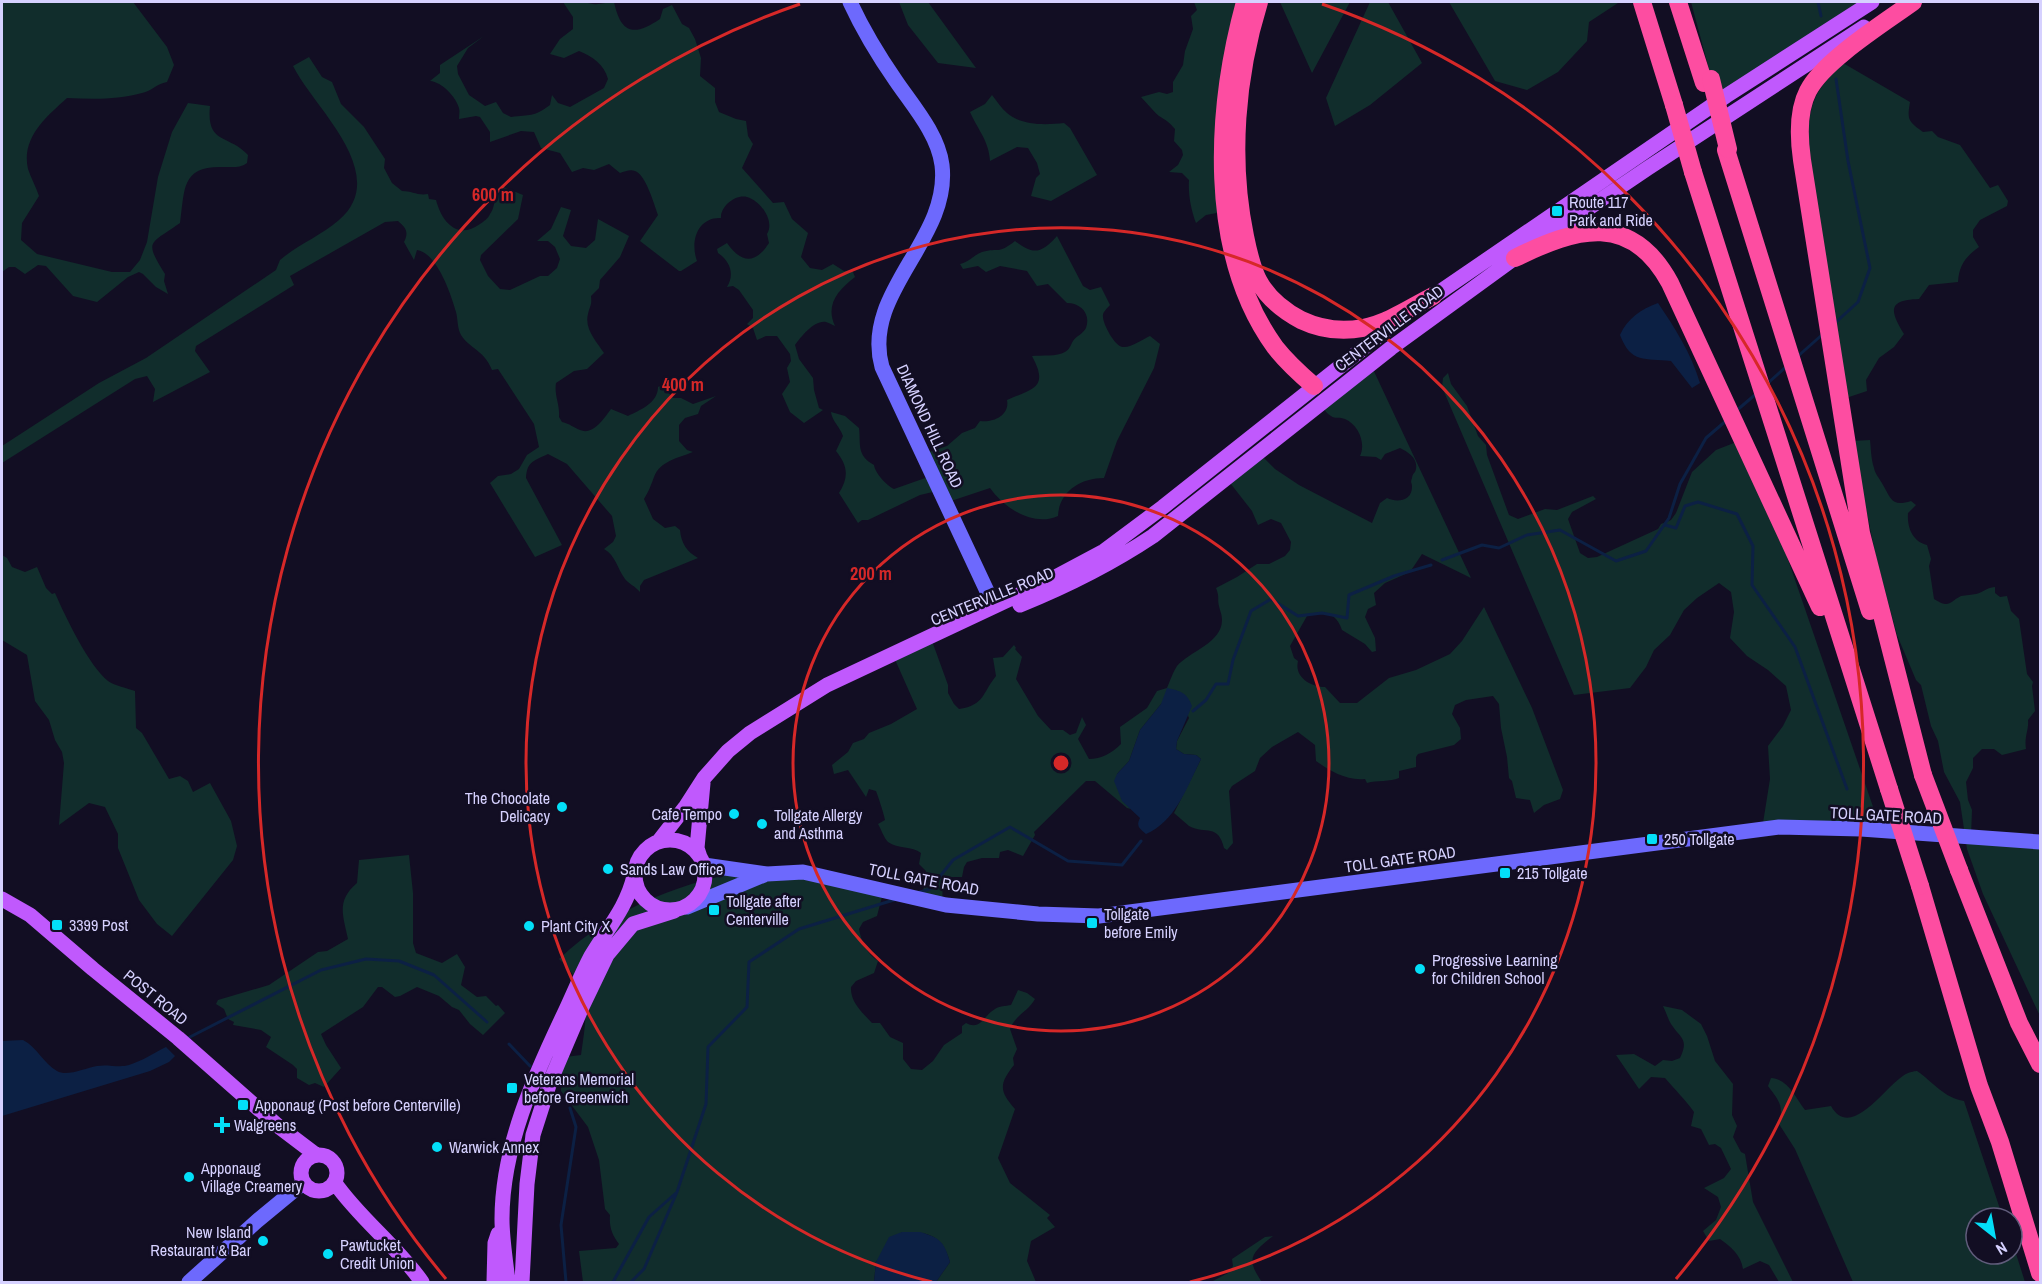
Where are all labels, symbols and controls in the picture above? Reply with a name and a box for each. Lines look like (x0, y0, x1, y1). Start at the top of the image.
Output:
text: 600 m (472, 182, 514, 207)
place label: Route 117 Park and Ride (1569, 191, 1653, 231)
marker: Route 117 Park and Ride (1550, 204, 1564, 218)
street label: CENTERVILLE ROAD (1330, 280, 1448, 376)
street label: DIAMOND HILL ROAD (892, 360, 968, 492)
text: 400 m (662, 372, 704, 397)
text: 200 m (850, 561, 892, 586)
street label: CENTERVILLE ROAD (927, 561, 1057, 631)
centre of rings (1051, 753, 1071, 773)
place label: The Chocolate Delicacy (465, 787, 550, 827)
marker: The Chocolate Delicacy (555, 800, 569, 814)
street label: TOLL GATE ROAD (1829, 801, 1943, 829)
place label: Cafe Tempo (651, 803, 722, 825)
place label: Tollgate Allergy and Asthma (774, 804, 863, 844)
marker: Cafe Tempo (727, 807, 741, 821)
marker: Tollgate Allergy and Asthma (755, 817, 769, 831)
place label: 250 Tollgate (1664, 828, 1735, 850)
marker: 250 Tollgate (1645, 832, 1659, 846)
street label: TOLL GATE ROAD (1343, 840, 1457, 878)
place label: Sands Law Office (620, 858, 723, 880)
street label: TOLL GATE ROAD (867, 858, 981, 900)
marker: Sands Law Office (601, 862, 615, 876)
place label: 215 Tollgate (1517, 862, 1588, 884)
marker: 215 Tollgate (1498, 866, 1512, 880)
place label: Tollgate after Centerville (726, 890, 802, 930)
marker: Tollgate after Centerville (707, 903, 721, 917)
place label: Tollgate before Emily (1104, 903, 1178, 943)
place label: 3399 Post (69, 914, 128, 936)
place label: Plant City X (541, 915, 611, 937)
marker: Tollgate before Emily (1085, 916, 1099, 930)
marker: 3399 Post (50, 918, 64, 932)
marker: Plant City X (522, 919, 536, 933)
place label: Progressive Learning for Children School (1432, 949, 1558, 989)
marker: Progressive Learning for Children School (1413, 962, 1427, 976)
street label: POST ROAD (119, 964, 193, 1030)
place label: Veterans Memorial before Greenwich (524, 1068, 634, 1108)
marker: Veterans Memorial before Greenwich (505, 1081, 519, 1095)
place label: Apponaug (Post before Centerville) (254, 1094, 461, 1116)
marker: Apponaug (Post before Centerville) (236, 1098, 250, 1112)
place label: Walgreens (234, 1114, 296, 1136)
marker: Walgreens (215, 1118, 229, 1132)
place label: Warwick Annex (449, 1136, 539, 1158)
marker: Warwick Annex (430, 1140, 444, 1154)
place label: Apponaug Village Creamery (200, 1157, 303, 1197)
marker: Apponaug Village Creamery (182, 1170, 196, 1184)
north arrow (1964, 1206, 2024, 1266)
place label: New Island Restaurant & Bar (150, 1221, 252, 1261)
marker: New Island Restaurant & Bar (256, 1234, 270, 1248)
place label: Pawtucket Credit Union (340, 1234, 414, 1274)
text: N (1992, 1237, 2011, 1261)
marker: Pawtucket Credit Union (321, 1247, 335, 1261)

